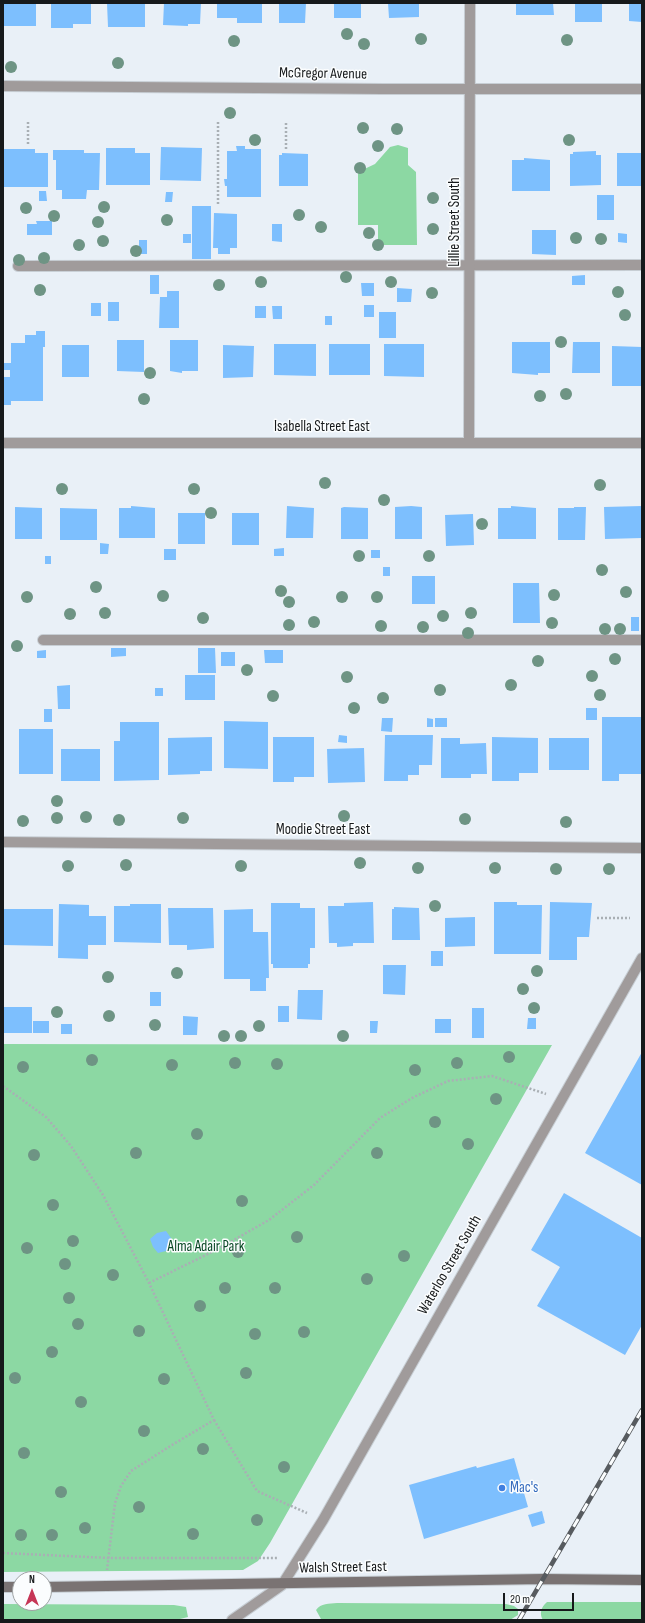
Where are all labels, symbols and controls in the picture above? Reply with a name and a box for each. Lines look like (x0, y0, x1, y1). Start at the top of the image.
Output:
street label: McGregor Avenue (279, 64, 367, 84)
street label: Lillie Street South (446, 177, 464, 267)
street label: Isabella Street East (274, 418, 370, 436)
street label: Moodie Street East (276, 821, 370, 839)
street label: Waterloo Street South (414, 1212, 486, 1318)
park label: Alma Adair Park (168, 1238, 244, 1256)
place label: Mac's (510, 1479, 538, 1497)
marker: Mac's (497, 1483, 507, 1493)
street label: Walsh Street East (299, 1558, 387, 1578)
north arrow (12, 1571, 52, 1611)
text: N (29, 1573, 35, 1586)
scale bar (505, 1585, 576, 1611)
text: 20 m (510, 1592, 530, 1607)

